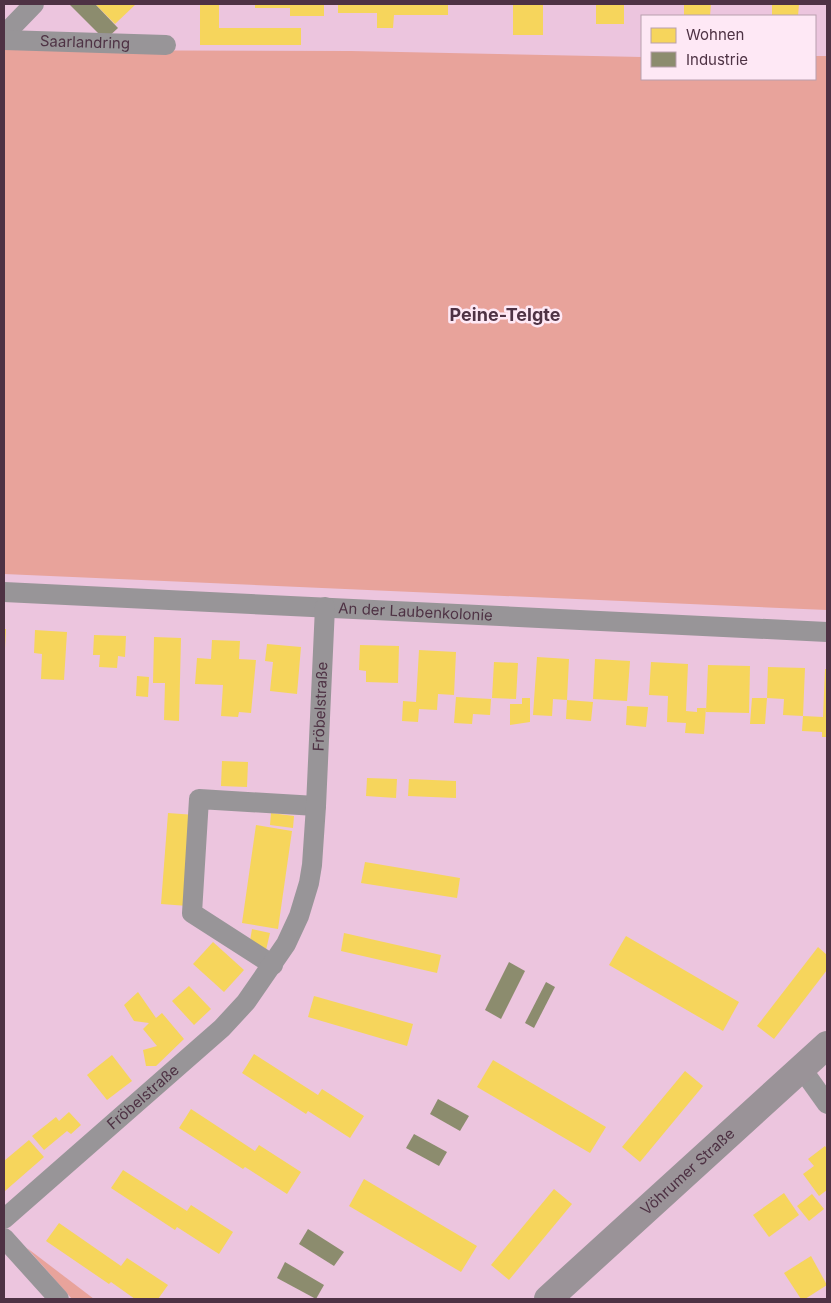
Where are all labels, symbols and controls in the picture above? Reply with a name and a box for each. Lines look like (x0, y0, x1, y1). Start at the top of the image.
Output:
legend (641, 15, 816, 80)
text: Wohnen (686, 25, 744, 44)
street label: Saarlandring (40, 31, 130, 53)
text: Industrie (686, 50, 748, 69)
district label: Peine-Telgte (450, 304, 561, 325)
street label: An der Laubenkolonie (338, 598, 493, 625)
street label: Fröbelstraße (308, 661, 332, 752)
street label: Fröbelstraße (103, 1060, 183, 1133)
street label: Vöhrumer Straße (637, 1124, 738, 1219)

